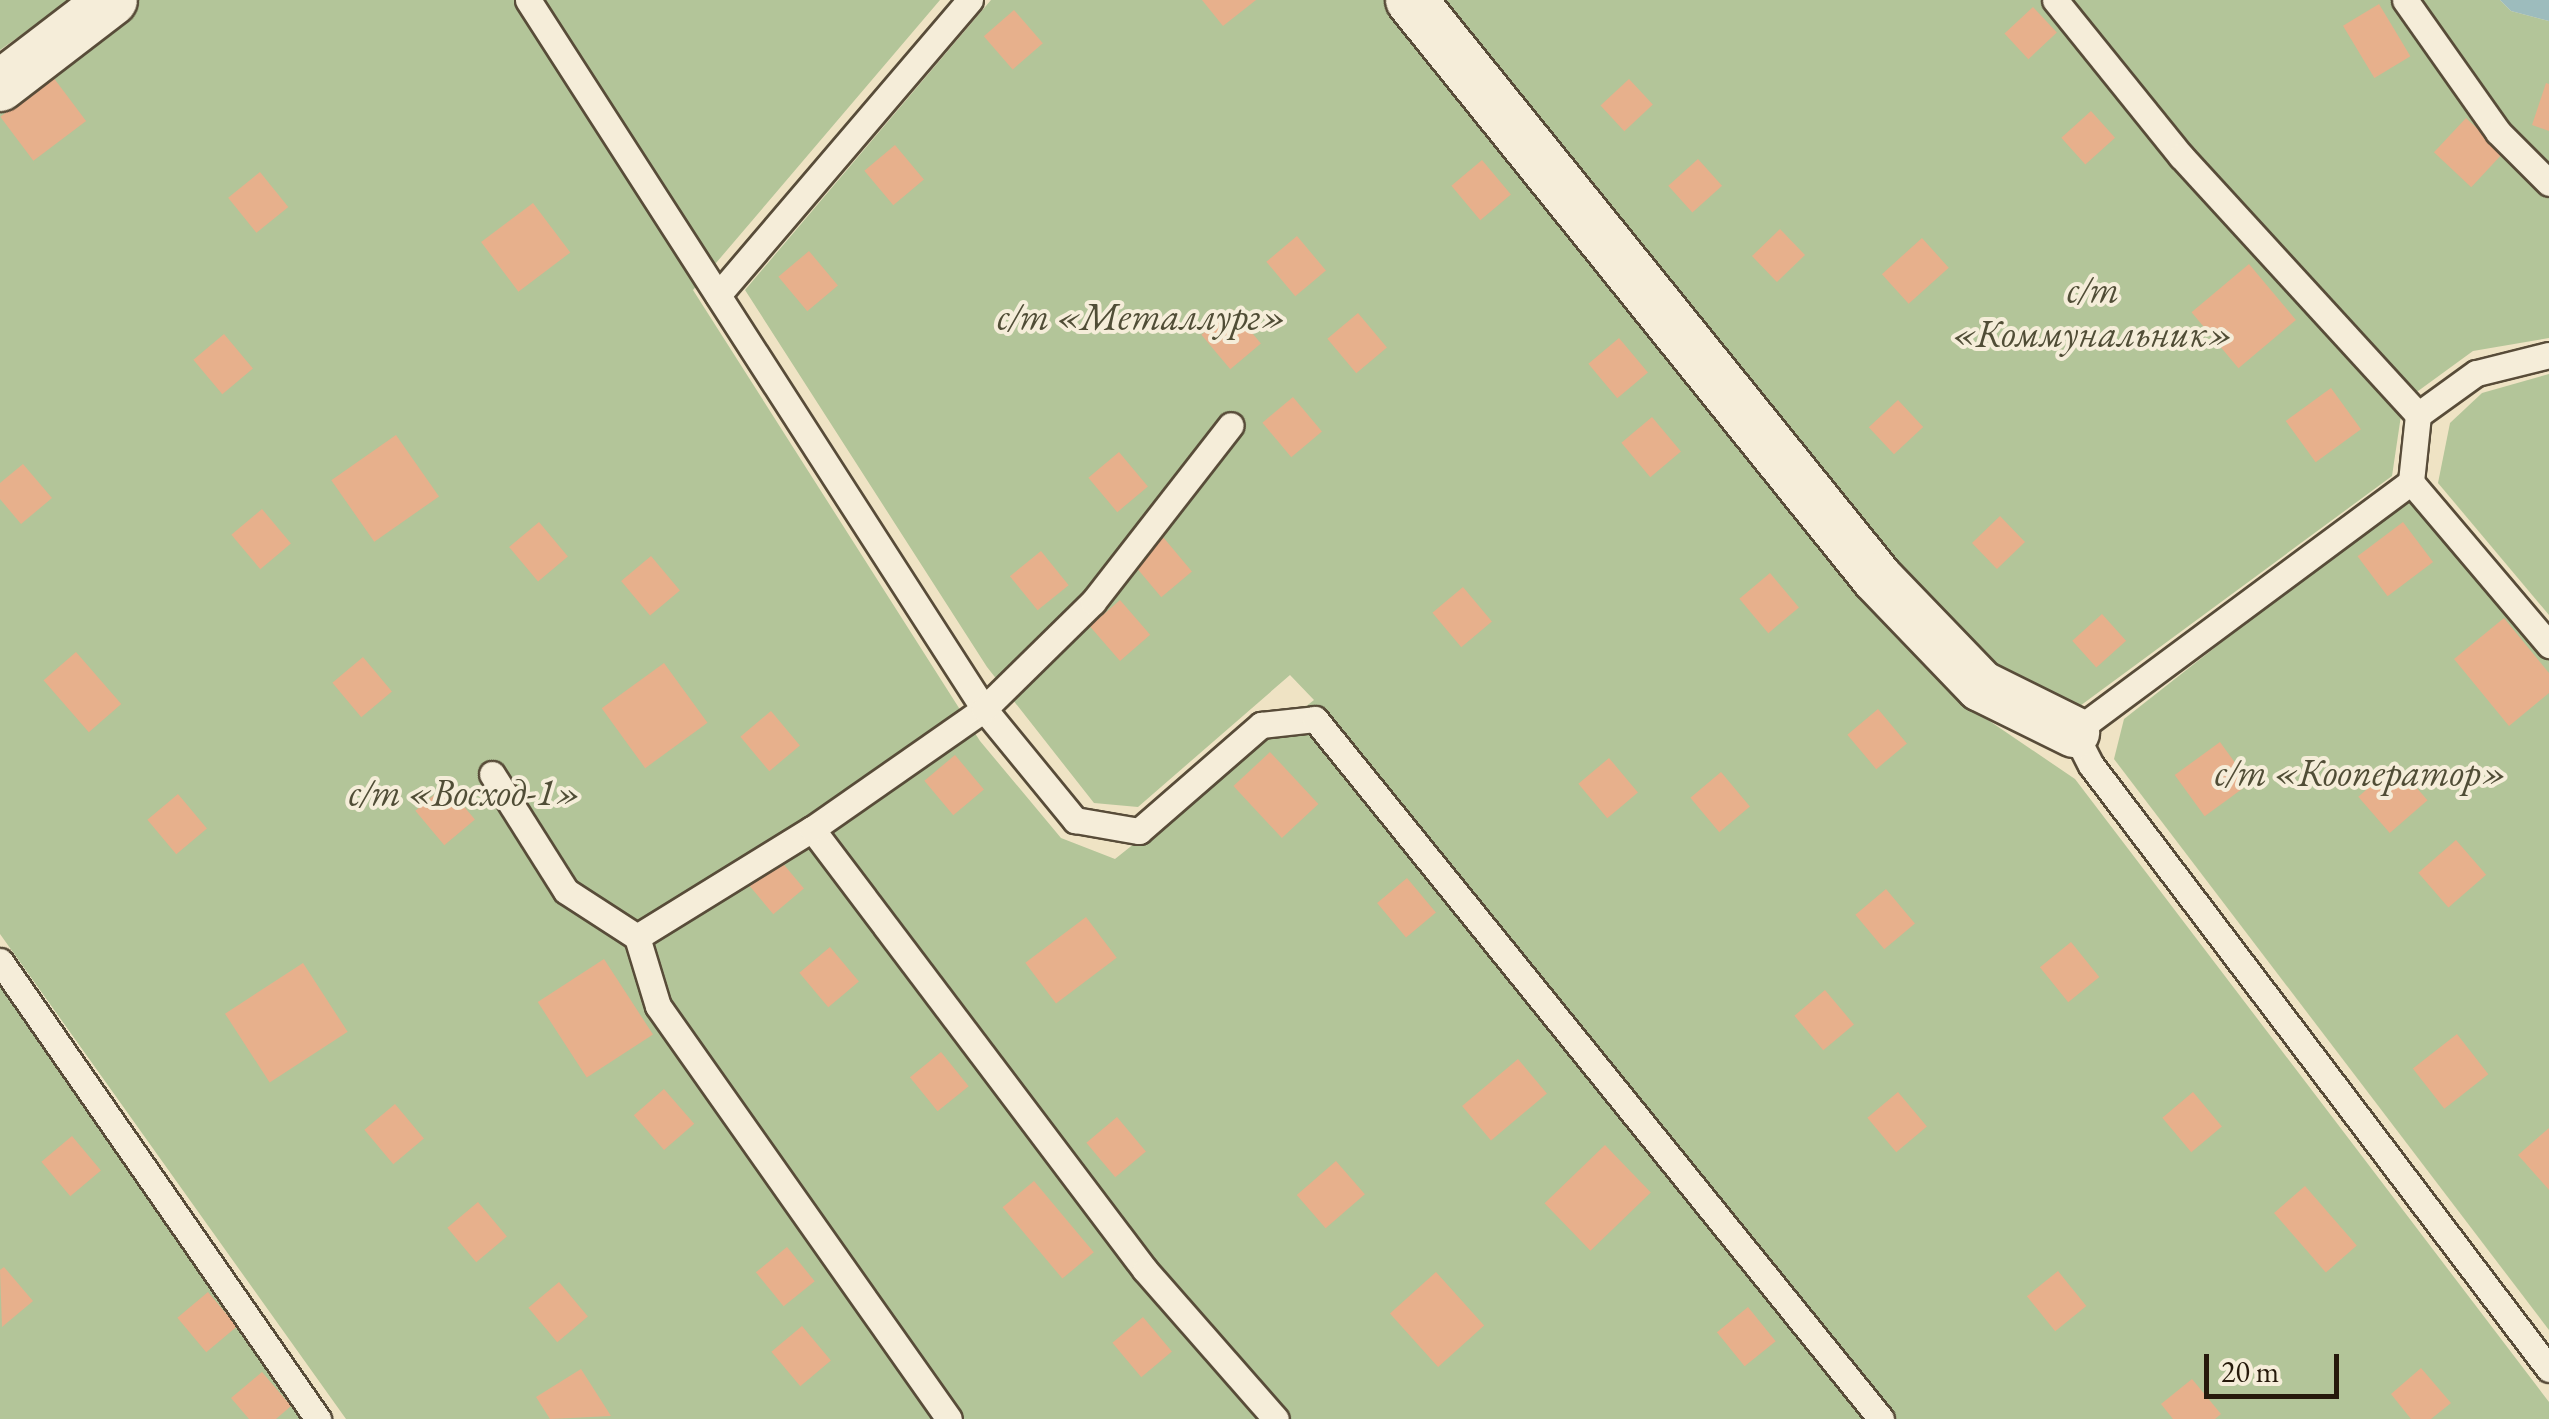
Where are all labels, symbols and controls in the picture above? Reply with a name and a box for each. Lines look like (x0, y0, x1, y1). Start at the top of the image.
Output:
park label: с/т «Коммунальник» (1952, 266, 2234, 356)
park label: с/т «Металлург» (997, 293, 1287, 339)
park label: с/т «Кооператор» (2215, 749, 2507, 795)
park label: с/т «Восход-1» (349, 769, 581, 815)
scale bar (2209, 1334, 2344, 1396)
text: 20 m (2221, 1352, 2279, 1391)

